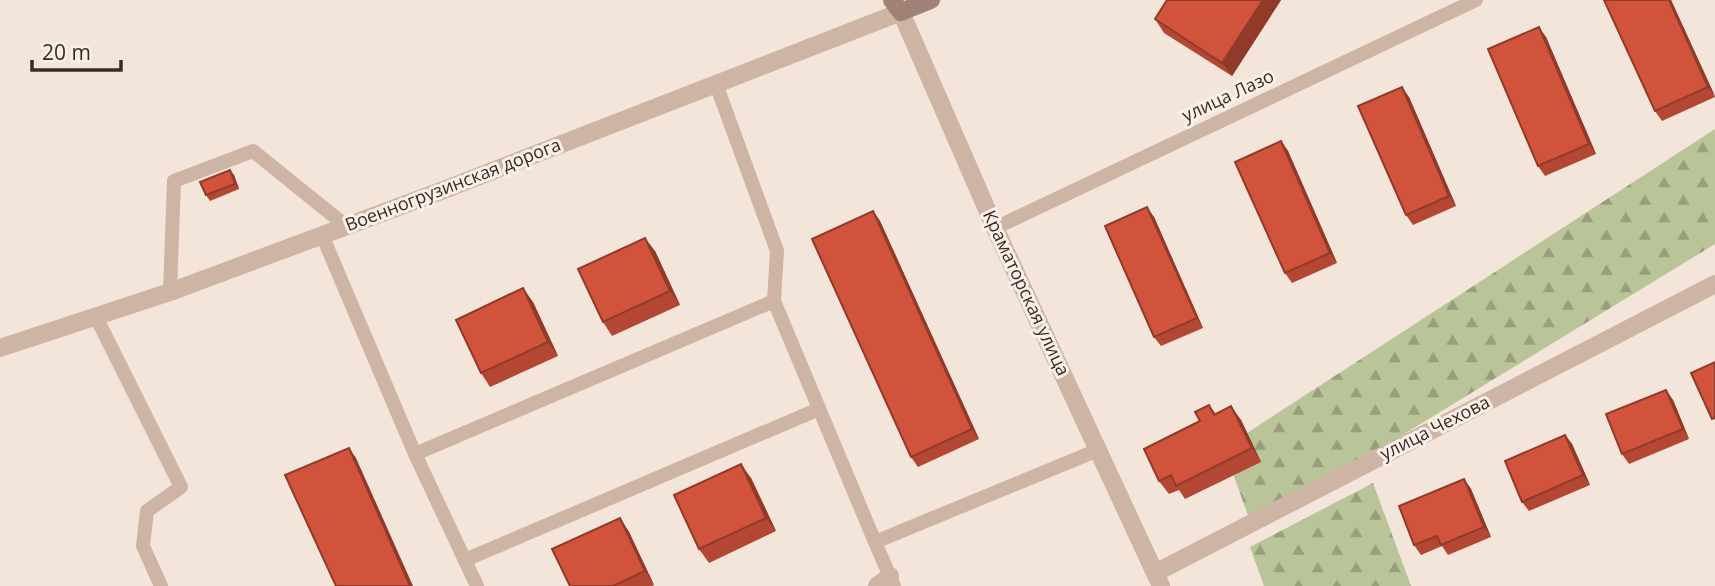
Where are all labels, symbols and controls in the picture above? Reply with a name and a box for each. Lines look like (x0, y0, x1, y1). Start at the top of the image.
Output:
scale bar (32, 28, 121, 72)
text: 20 m (42, 38, 91, 66)
street label: улица Лазо (1178, 63, 1277, 127)
street label: Военногрузинская дорога (342, 132, 564, 236)
street label: Краматорская улица (978, 206, 1076, 379)
street label: улица Чехова (1376, 389, 1493, 465)

